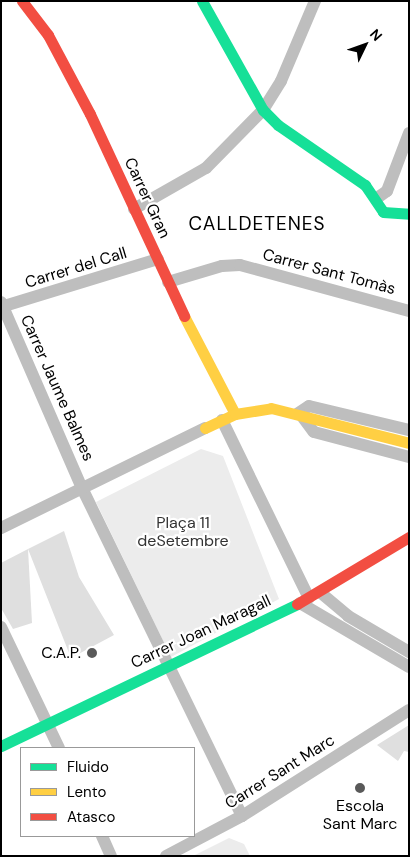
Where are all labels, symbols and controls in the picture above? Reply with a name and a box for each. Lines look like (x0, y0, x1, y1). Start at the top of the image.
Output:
north arrow (340, 20, 390, 70)
text: N (366, 25, 386, 45)
street label: Carrer Gran (120, 155, 174, 241)
district label: CALLDETENES (187, 213, 327, 235)
street label: Carrer del Call (23, 243, 129, 293)
street label: Carrer Sant Tomàs (261, 245, 397, 299)
street label: Carrer Jaume Balmes (16, 312, 98, 464)
park label: Plaça 11 deSetembre (137, 513, 229, 551)
street label: Carrer Joan Maragall (128, 591, 274, 673)
place label: C.A.P. (41, 643, 81, 663)
marker: C.A.P. (85, 646, 99, 660)
street label: Carrer Sant Marc (222, 731, 338, 813)
legend (20, 747, 195, 837)
text: Fluido (67, 757, 109, 777)
text: Lento (67, 782, 106, 802)
marker: Escola Sant Marc (354, 782, 366, 794)
place label: Escola Sant Marc (323, 796, 397, 834)
text: Atasco (67, 807, 115, 827)

